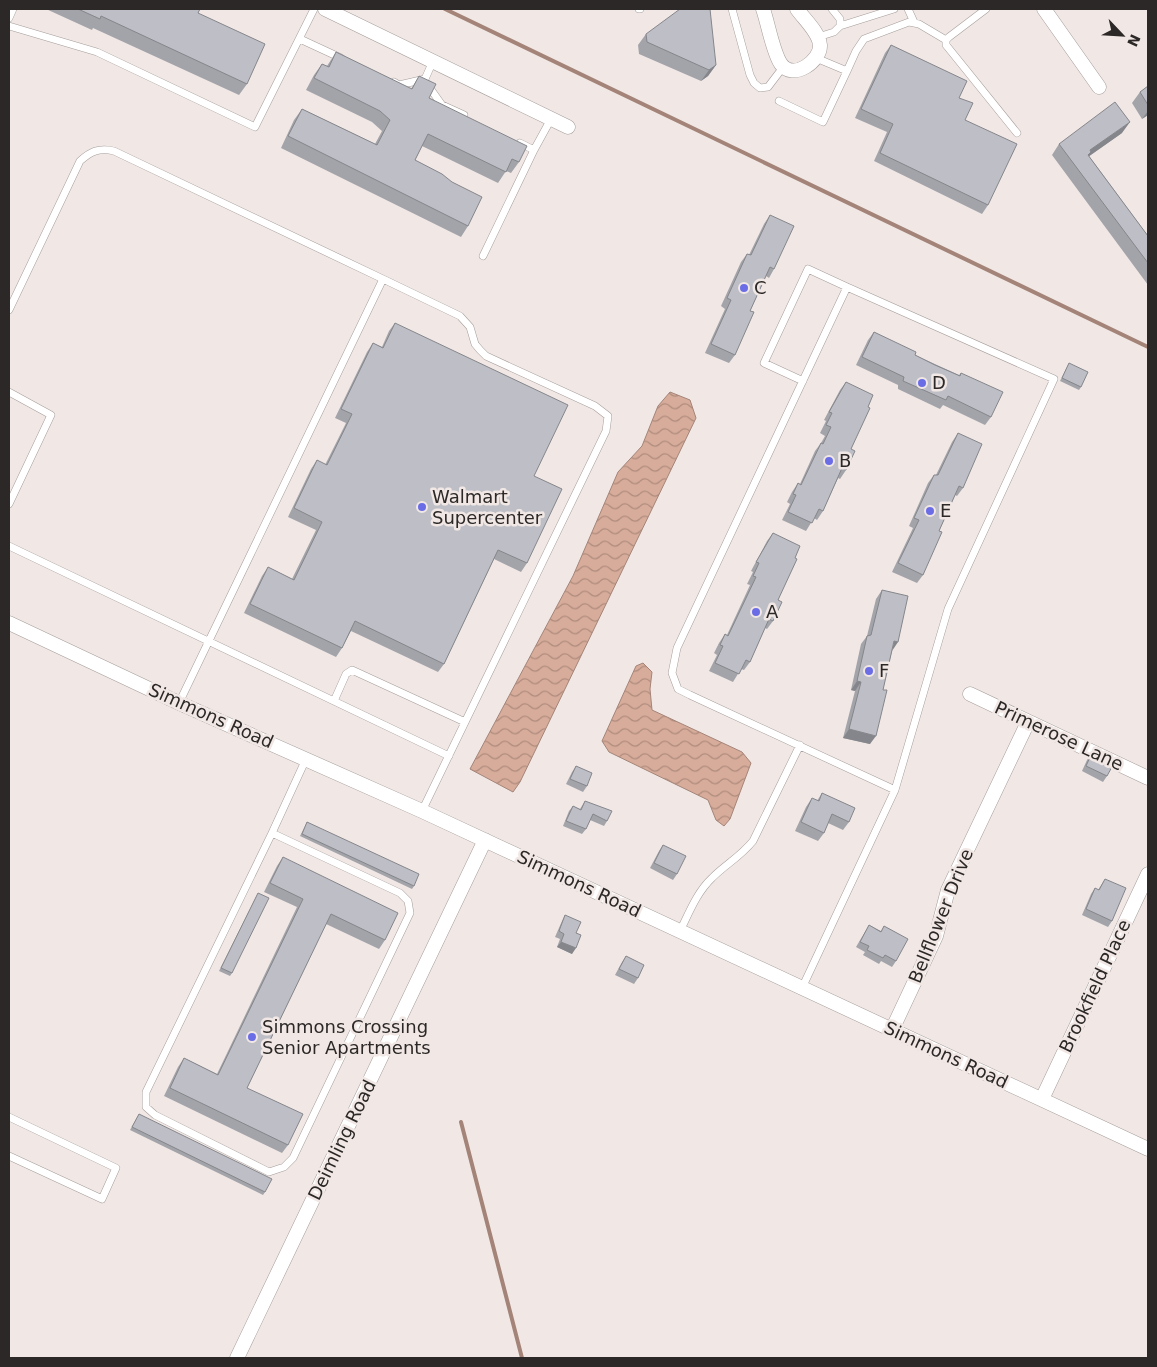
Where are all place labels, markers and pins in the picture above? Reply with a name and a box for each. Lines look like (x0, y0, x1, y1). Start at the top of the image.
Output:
place label: C (754, 277, 767, 298)
marker: C (738, 282, 750, 294)
place label: D (932, 372, 946, 393)
marker: D (916, 377, 928, 389)
place label: B (839, 450, 851, 471)
marker: B (823, 455, 835, 467)
place label: Walmart Supercenter (432, 486, 543, 528)
place label: E (940, 500, 951, 521)
marker: Walmart Supercenter (416, 501, 428, 513)
marker: E (924, 505, 936, 517)
place label: A (766, 601, 779, 622)
marker: A (750, 606, 762, 618)
place label: F (879, 660, 889, 681)
marker: F (863, 665, 875, 677)
place label: Simmons Crossing Senior Apartments (262, 1016, 431, 1058)
marker: Simmons Crossing Senior Apartments (246, 1031, 258, 1043)

